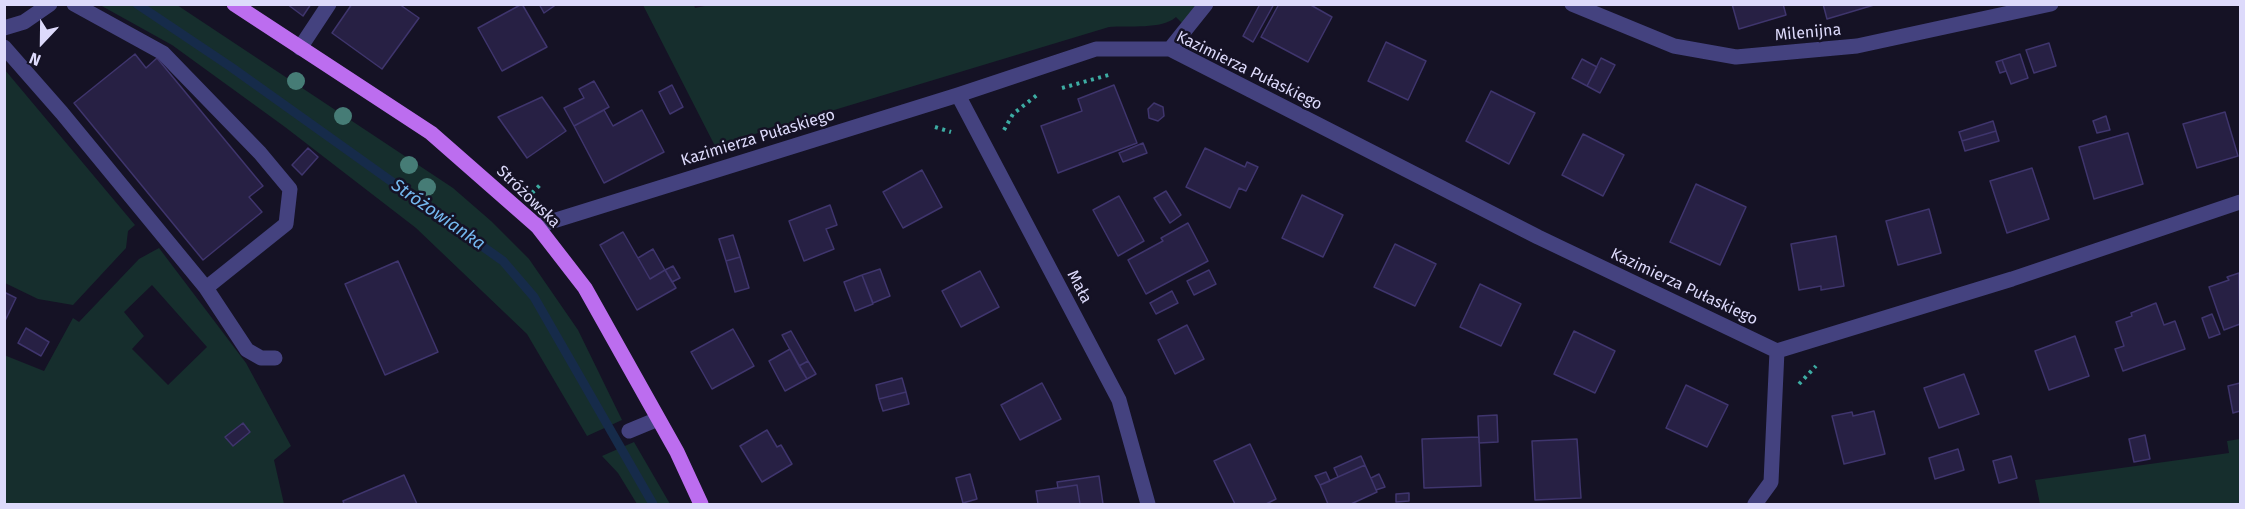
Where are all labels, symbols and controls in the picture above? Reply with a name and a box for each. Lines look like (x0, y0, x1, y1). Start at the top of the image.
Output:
north arrow (12, 12, 72, 72)
street label: Milenijna (1774, 21, 1842, 45)
street label: Kazimierza Pułaskiego (1173, 27, 1325, 115)
text: N (27, 48, 44, 70)
street label: Kazimierza Pułaskiego (679, 105, 837, 171)
street label: Stróżowska (492, 162, 564, 232)
water label: Stróżowianka (387, 175, 489, 255)
street label: Kazimierza Pułaskiego (1607, 244, 1761, 330)
street label: Mała (1062, 267, 1096, 307)

